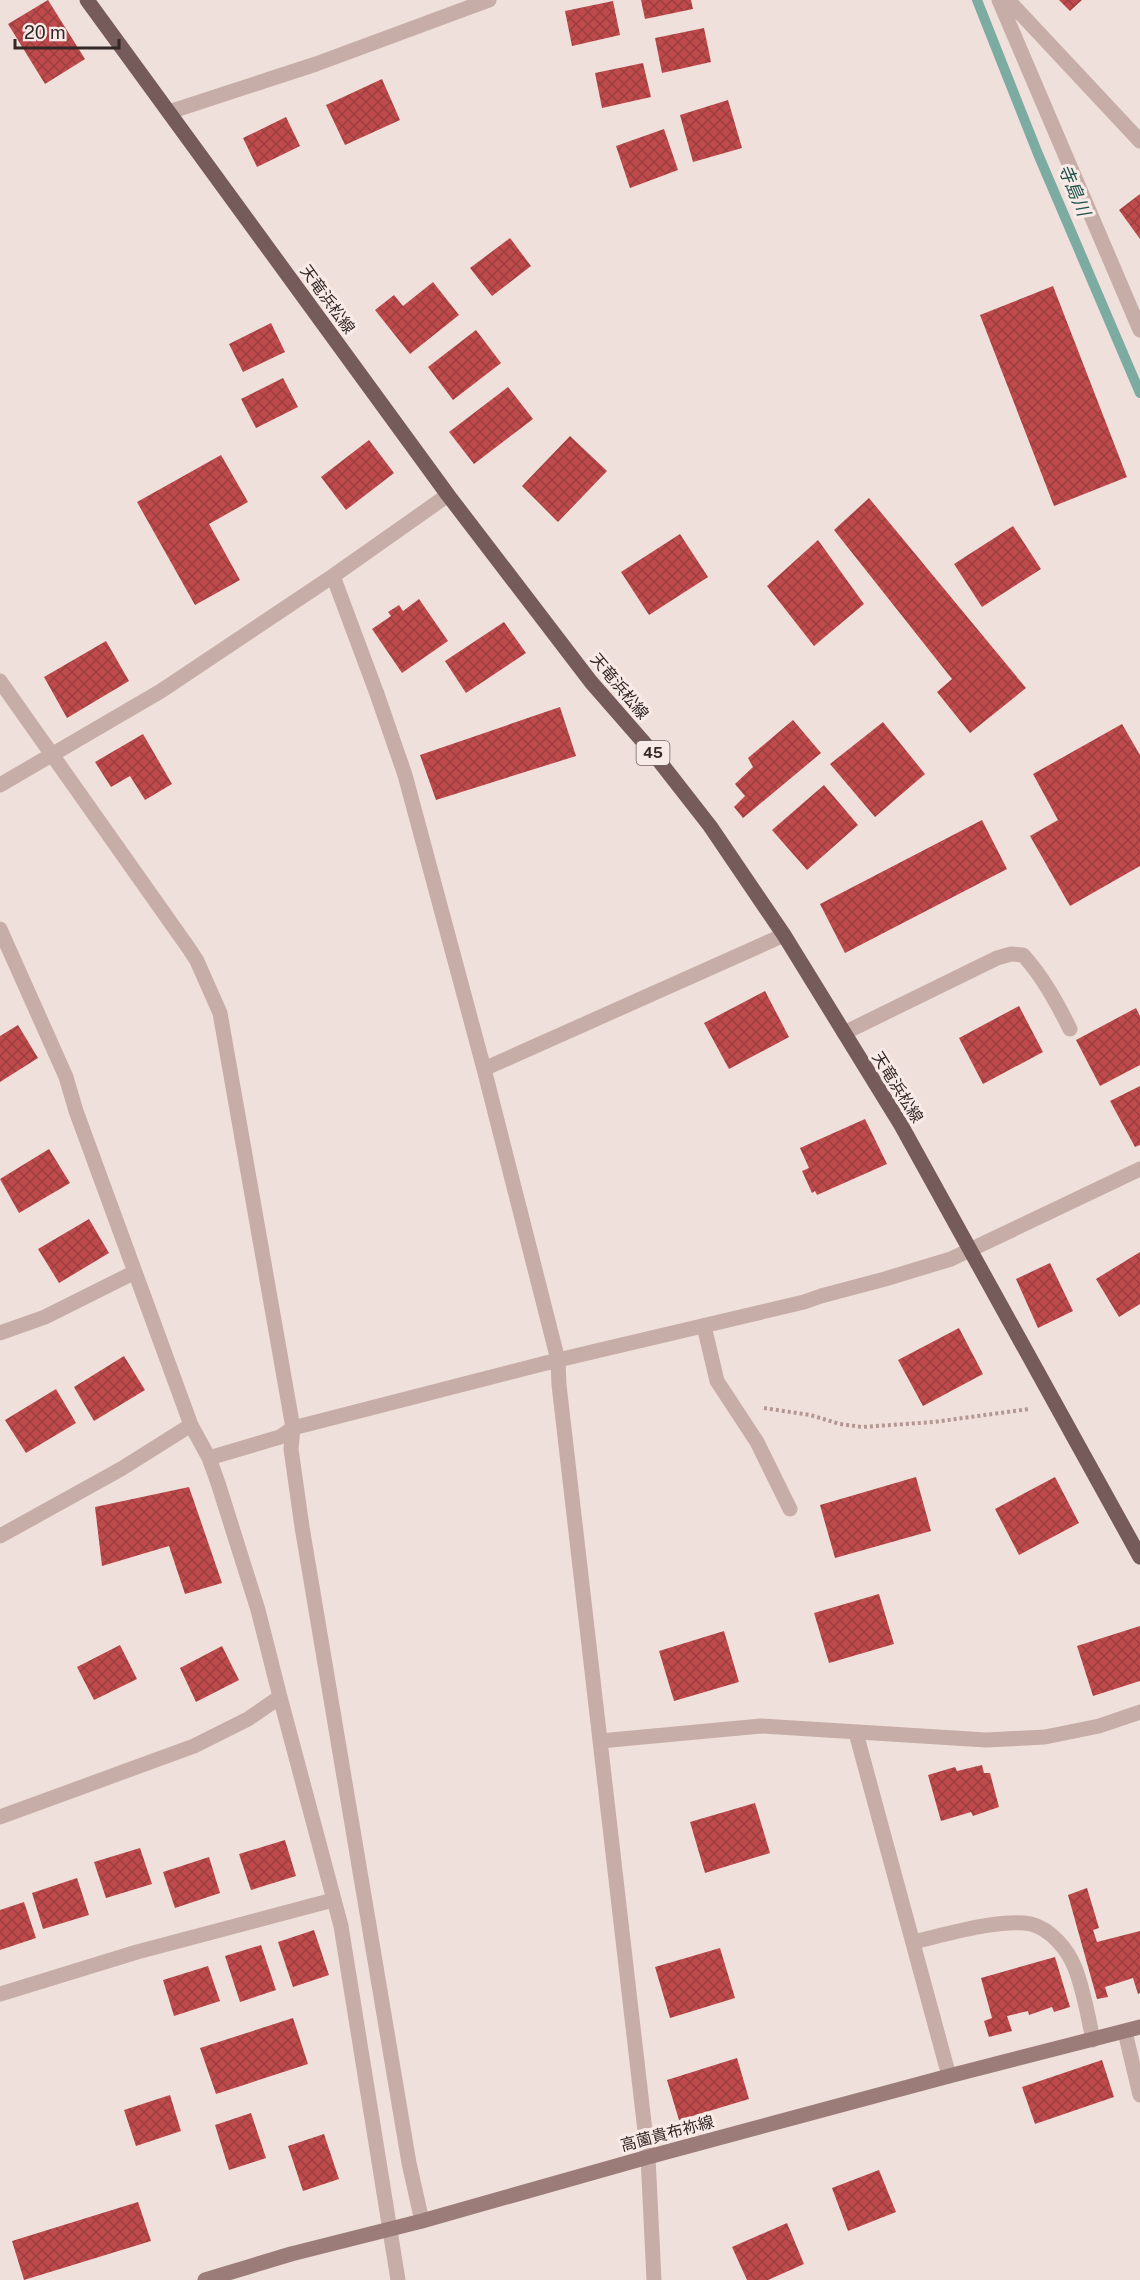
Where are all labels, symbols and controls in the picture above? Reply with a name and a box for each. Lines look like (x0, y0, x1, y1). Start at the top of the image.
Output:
scale bar (15, 12, 118, 50)
text: 20 m (24, 22, 66, 43)
water label: 寺島川 (1054, 161, 1095, 221)
street label: 天竜浜松線 (296, 261, 359, 337)
street label: 天竜浜松線 (587, 650, 653, 723)
road number: 45 (636, 741, 670, 765)
street label: 天竜浜松線 (868, 1048, 927, 1126)
street label: 高薗貴布祢線 (618, 2112, 716, 2155)

